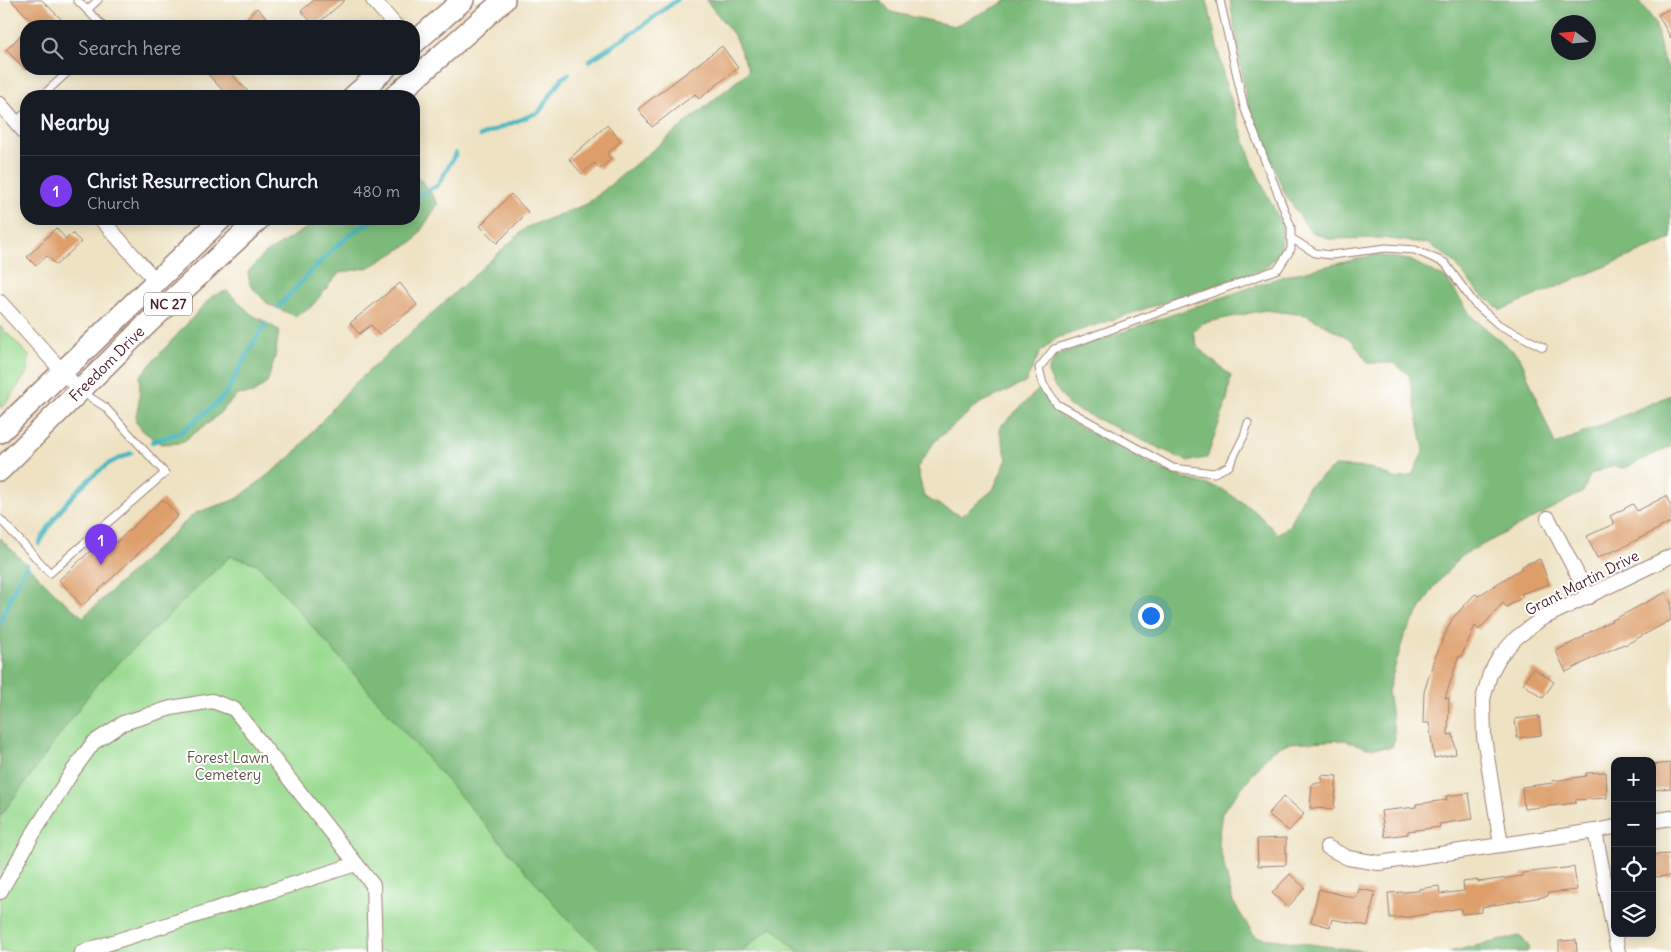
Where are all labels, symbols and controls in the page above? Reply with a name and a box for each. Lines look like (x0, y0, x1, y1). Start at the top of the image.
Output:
north arrow (1551, 15, 1596, 60)
search box (20, 20, 420, 75)
icon: search (38, 34, 66, 62)
text: Search here (78, 36, 181, 60)
text: Nearby (40, 109, 110, 136)
text: Christ Resurrection Church (87, 169, 318, 193)
text: 1 (53, 181, 59, 201)
text: 480 m (353, 181, 400, 201)
text: Church (87, 193, 140, 213)
road number: NC 27 (144, 292, 192, 316)
street label: Freedom Drive (65, 322, 148, 405)
pin: 1 (85, 524, 117, 565)
street label: Grant Martin Drive (1522, 546, 1642, 619)
your location (1138, 603, 1164, 629)
park label: Forest Lawn Cemetery (187, 748, 270, 784)
map controls (1611, 757, 1656, 937)
button: + (1611, 757, 1656, 802)
button: − (1611, 802, 1656, 847)
button: locate (1611, 847, 1656, 892)
button: layers (1611, 892, 1656, 937)

